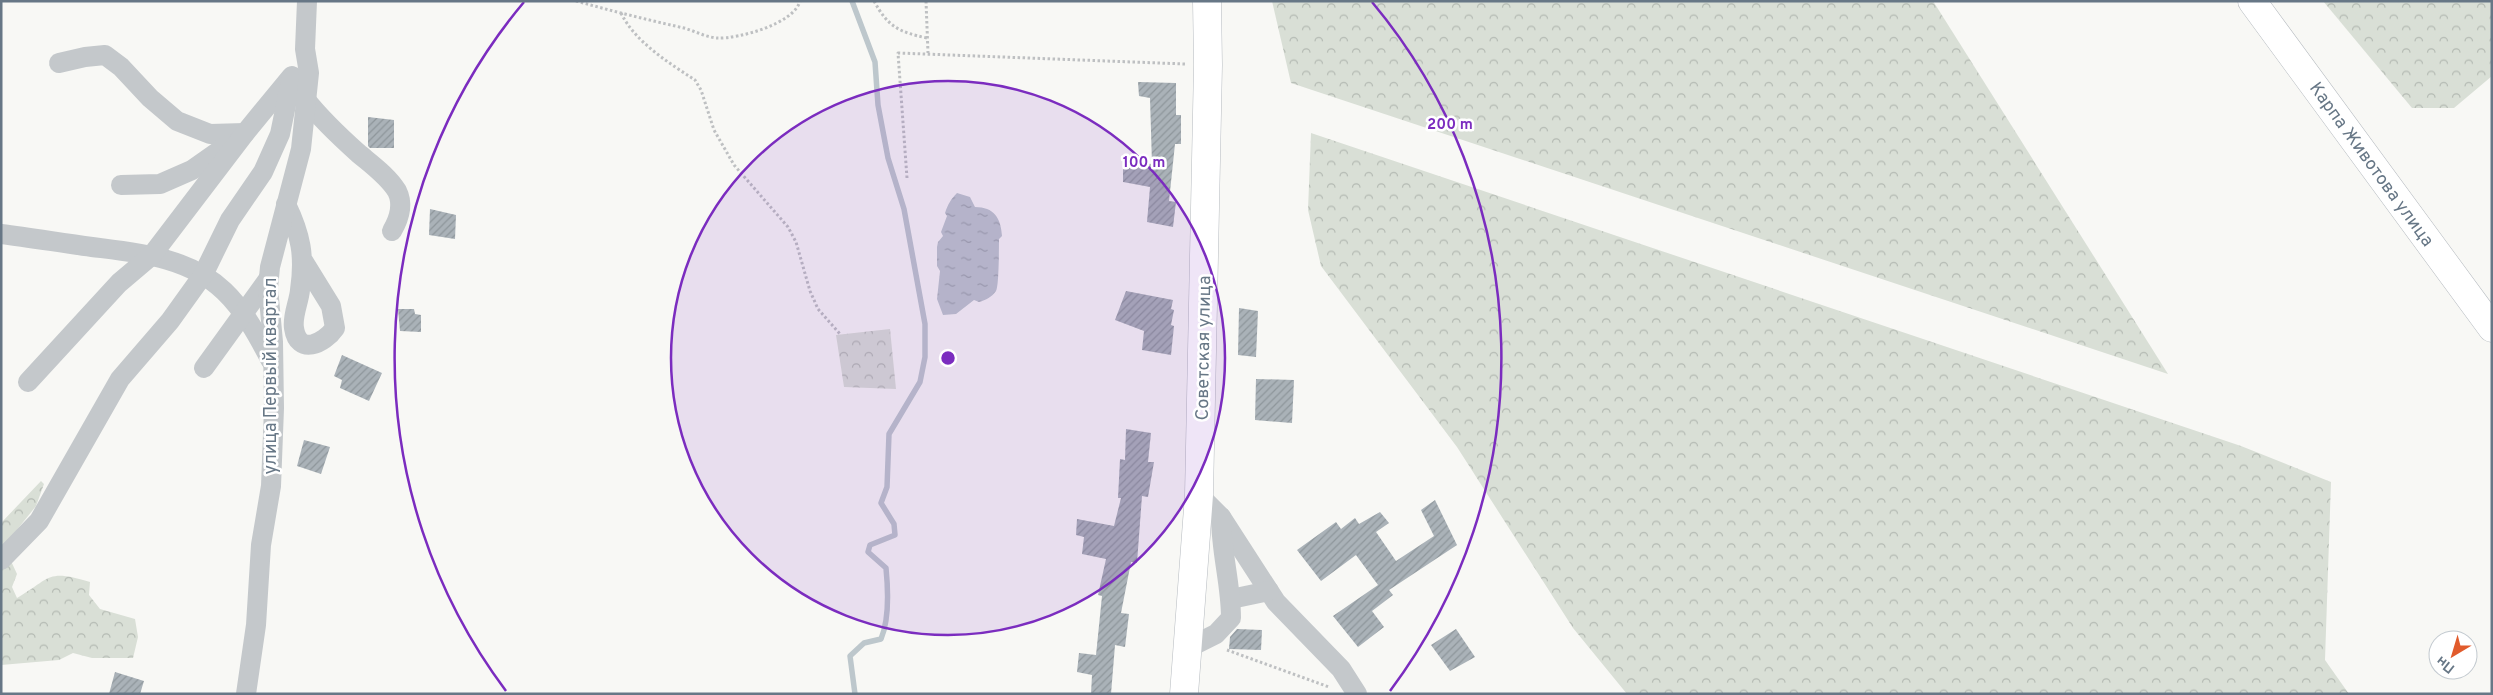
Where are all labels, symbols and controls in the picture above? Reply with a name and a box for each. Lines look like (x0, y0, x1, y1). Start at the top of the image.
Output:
street label: Карпа Животова улица (2303, 78, 2438, 252)
text: 200 m (1427, 116, 1473, 135)
text: 100 m (1123, 154, 1165, 173)
street label: Советская улица (1192, 275, 1217, 421)
street label: улица Первый квартал (260, 278, 283, 474)
centre of rings (939, 349, 957, 367)
north arrow (2428, 630, 2478, 680)
text: Пн (2433, 652, 2459, 677)

